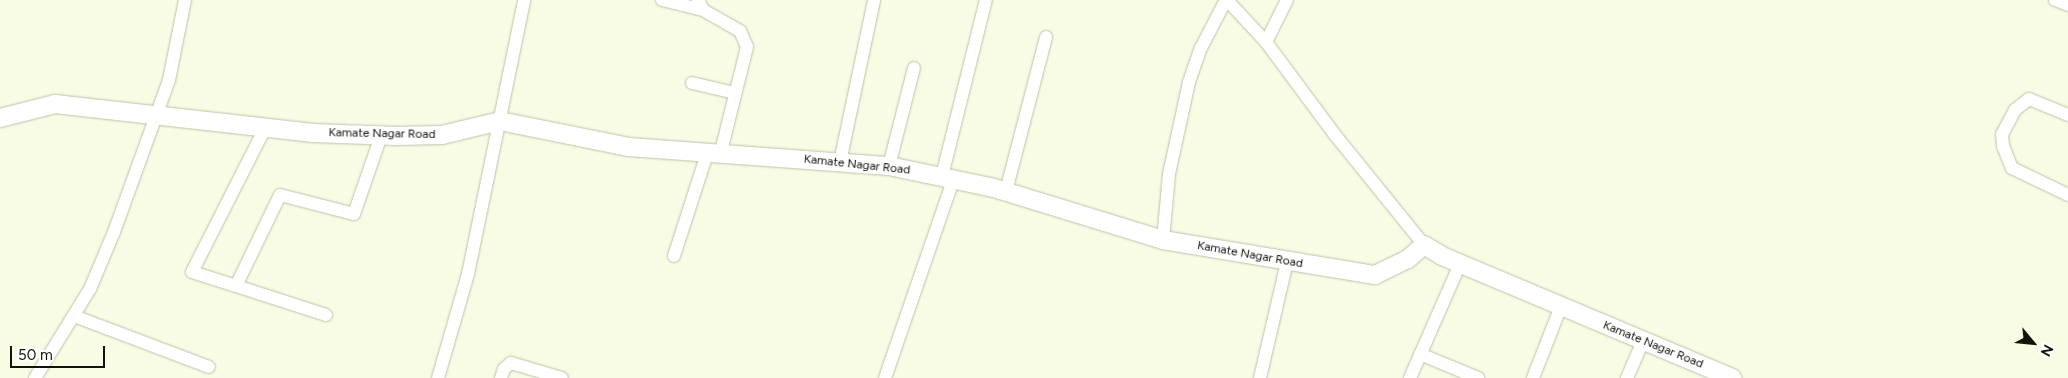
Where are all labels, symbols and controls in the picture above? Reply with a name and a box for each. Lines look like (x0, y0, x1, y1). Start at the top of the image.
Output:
street label: Kamate Nagar Road (328, 126, 436, 142)
street label: Kamate Nagar Road (803, 152, 911, 178)
street label: Kamate Nagar Road (1196, 239, 1304, 271)
street label: Kamate Nagar Road (1601, 318, 1705, 372)
north arrow (2008, 318, 2058, 368)
scale bar (12, 336, 108, 368)
text: N (2037, 341, 2057, 359)
text: 50 m (18, 346, 53, 364)

